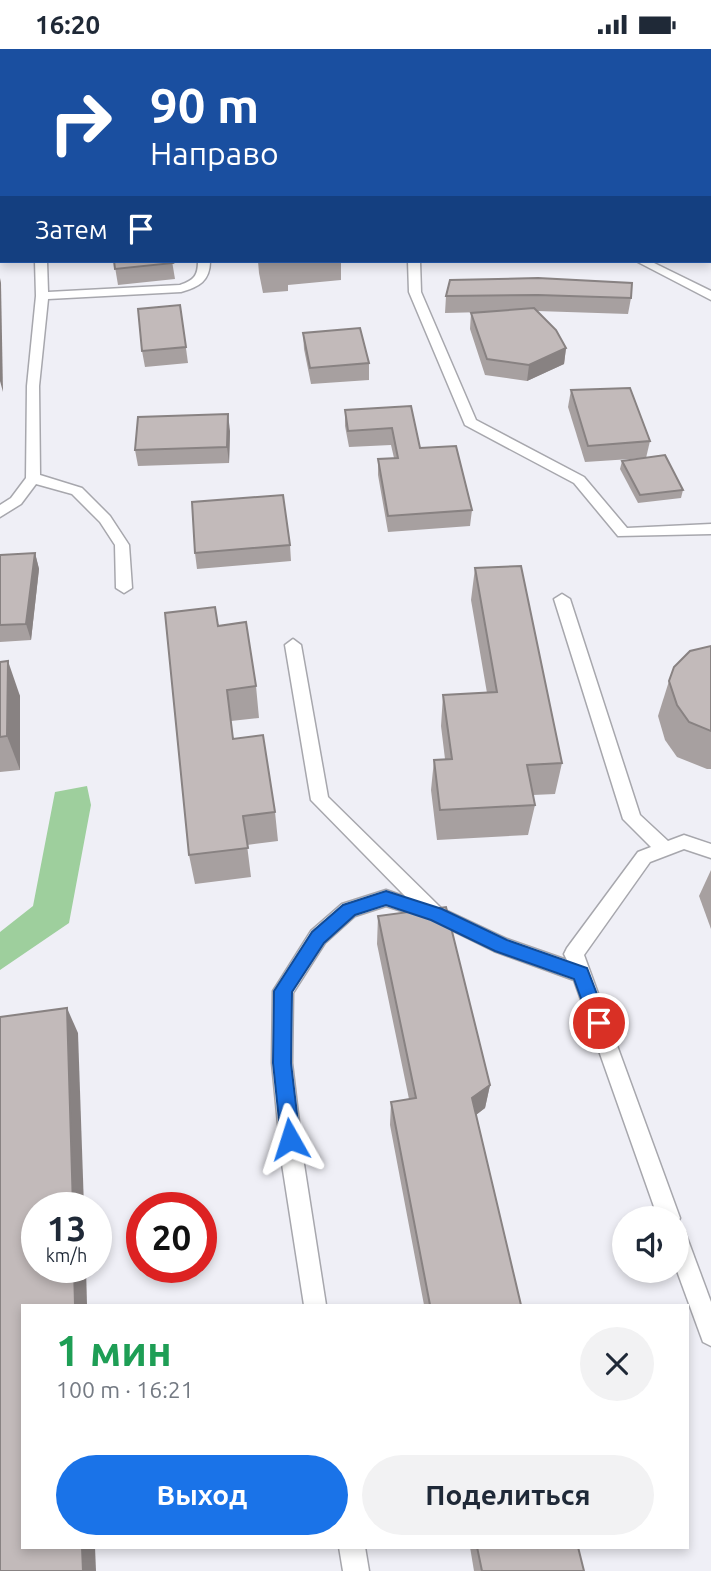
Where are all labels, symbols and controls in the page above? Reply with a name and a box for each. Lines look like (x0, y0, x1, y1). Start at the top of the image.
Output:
text: 16:20 (35, 10, 100, 39)
icon: right (35, 77, 126, 168)
text: 90 m (150, 77, 259, 132)
text: Направо (150, 135, 279, 171)
icon: arrive (122, 210, 160, 248)
text: Затем (35, 215, 108, 244)
pin (569, 993, 629, 1053)
icon: arrive (580, 1004, 618, 1042)
position arrow (253, 1102, 327, 1176)
speed limit sign: 20 (126, 1192, 217, 1283)
map controls (612, 1206, 689, 1283)
button: sound (612, 1206, 689, 1283)
text: 13 (47, 1208, 86, 1248)
text: km/h (46, 1245, 87, 1265)
text: 1 мин (56, 1327, 172, 1374)
button: close (580, 1327, 654, 1401)
text: 100 m · 16:21 (56, 1377, 194, 1402)
button: Выход (56, 1455, 348, 1535)
button: Поделиться (362, 1455, 654, 1535)

